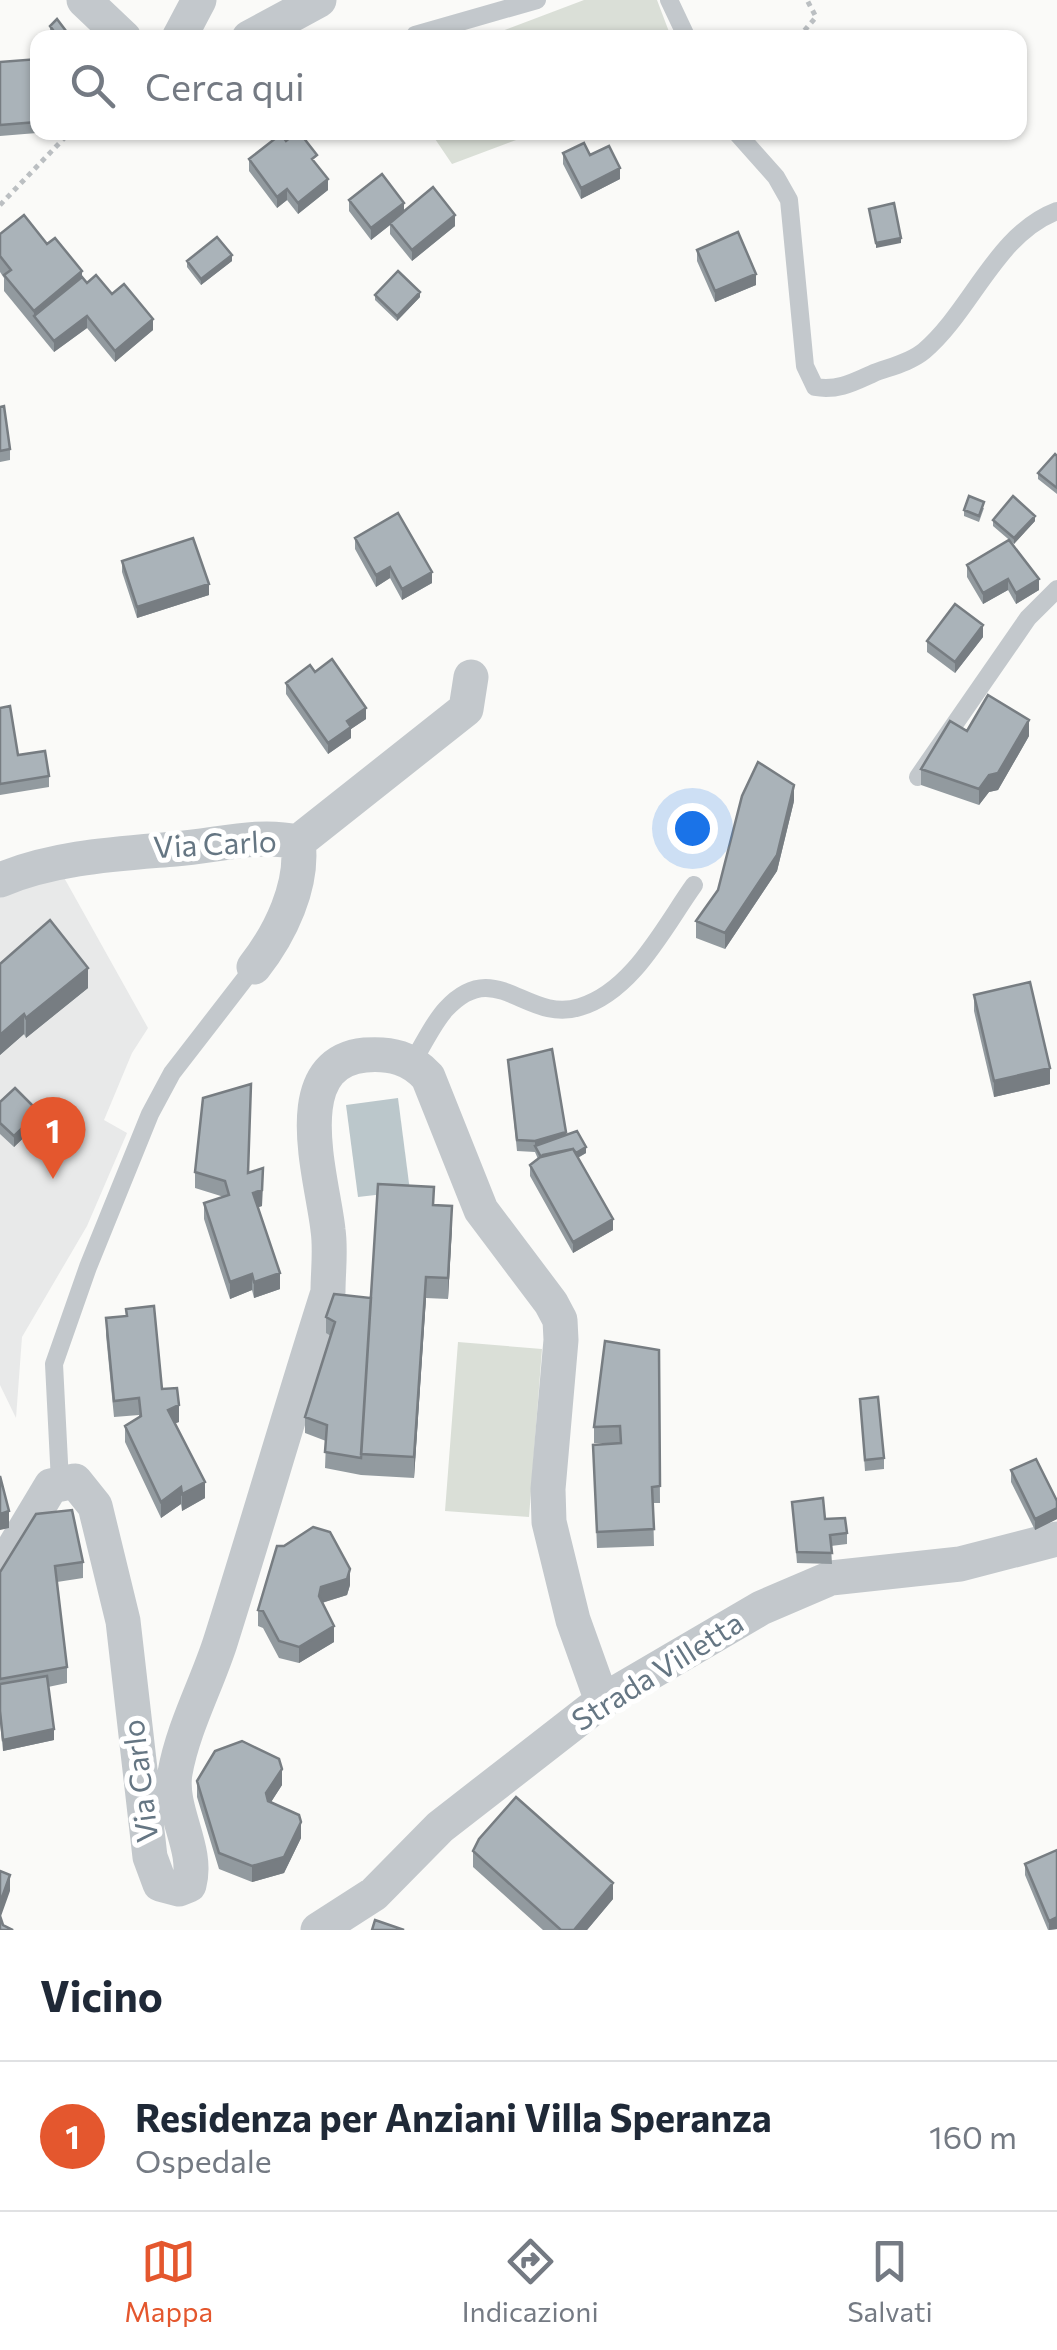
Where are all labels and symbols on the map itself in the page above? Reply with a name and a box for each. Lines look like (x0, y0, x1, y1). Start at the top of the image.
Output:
your location (667, 803, 718, 854)
street label: Via Carlo (152, 821, 278, 864)
pin: 1 (20, 1096, 86, 1179)
street label: Strada Villetta (564, 1602, 749, 1737)
street label: Via Carlo (113, 1718, 164, 1845)

